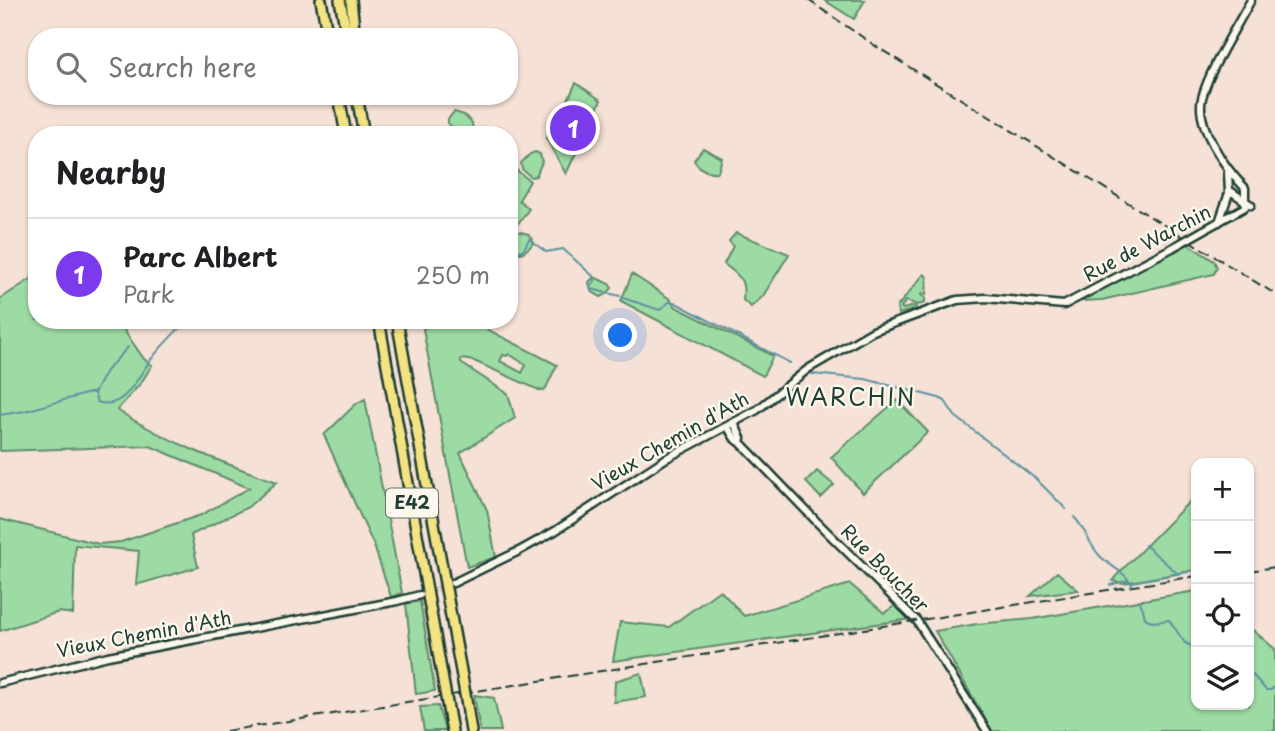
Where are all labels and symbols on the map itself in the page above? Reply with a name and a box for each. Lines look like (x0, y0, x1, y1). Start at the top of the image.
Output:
pin: 1 (550, 102, 596, 154)
street label: Rue de Warchin (1078, 197, 1215, 288)
your location (603, 318, 637, 352)
district label: WARCHIN (785, 379, 917, 414)
street label: Vieux Chemin d'Ath (586, 384, 753, 497)
road number: E42 (386, 489, 438, 518)
street label: Rue Boucher (835, 517, 936, 618)
street label: Vieux Chemin d'Ath (54, 602, 234, 664)

